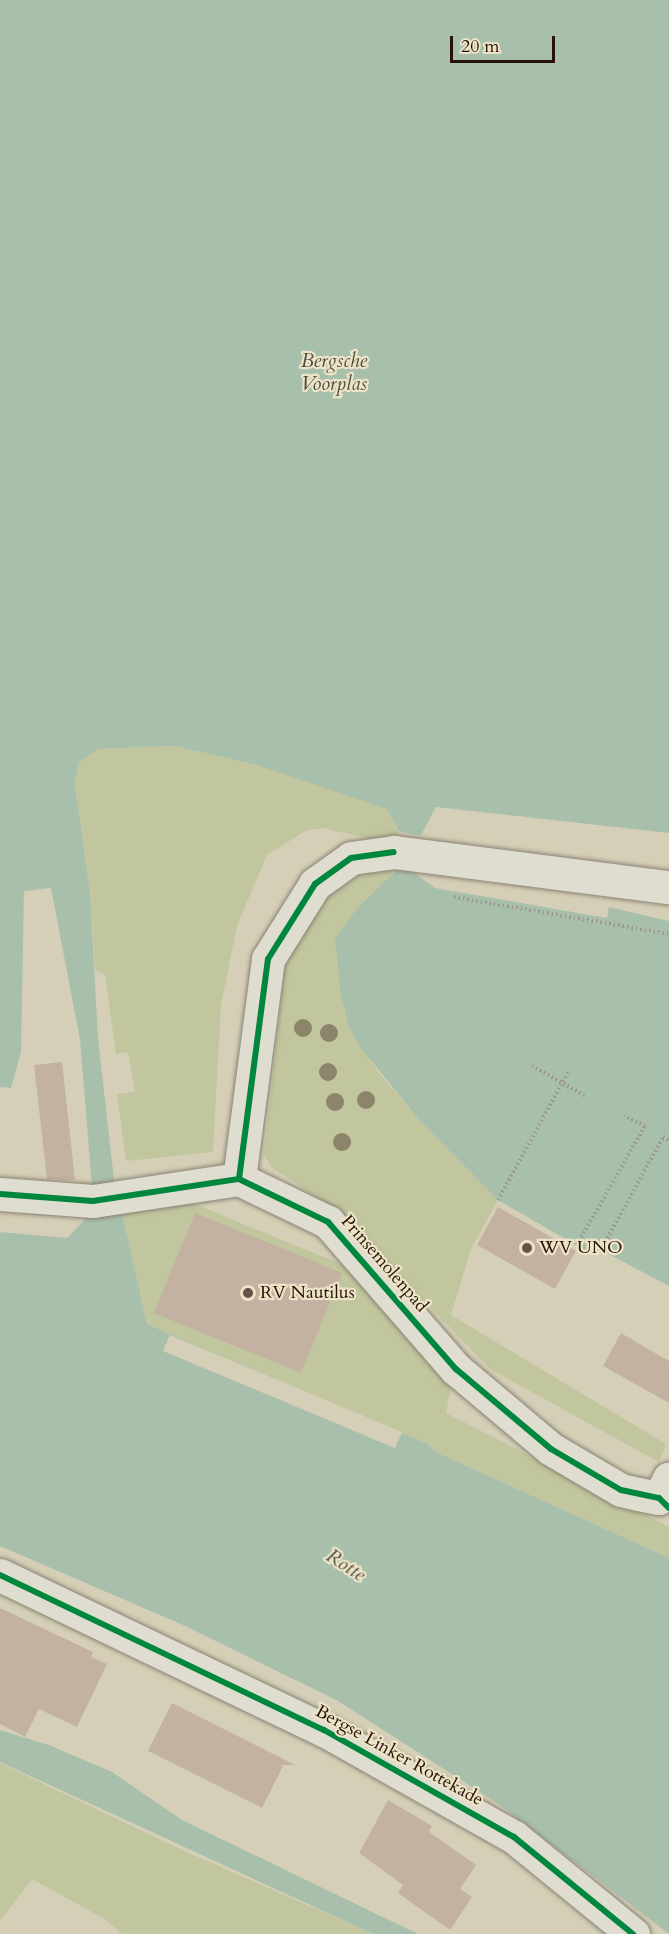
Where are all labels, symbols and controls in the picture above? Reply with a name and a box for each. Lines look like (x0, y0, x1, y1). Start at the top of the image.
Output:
scale bar (453, 24, 558, 62)
text: 20 m (461, 34, 500, 59)
water label: Bergsche Voorplas (301, 349, 367, 396)
street label: Prinsemolenpad (336, 1211, 432, 1317)
place label: WV UNO (539, 1237, 623, 1259)
marker: WV UNO (520, 1241, 534, 1255)
place label: RV Nautilus (260, 1282, 355, 1304)
marker: RV Nautilus (241, 1286, 255, 1300)
water label: Rotte (322, 1543, 370, 1587)
street label: Bergse Linker Rottekade (311, 1701, 487, 1811)

